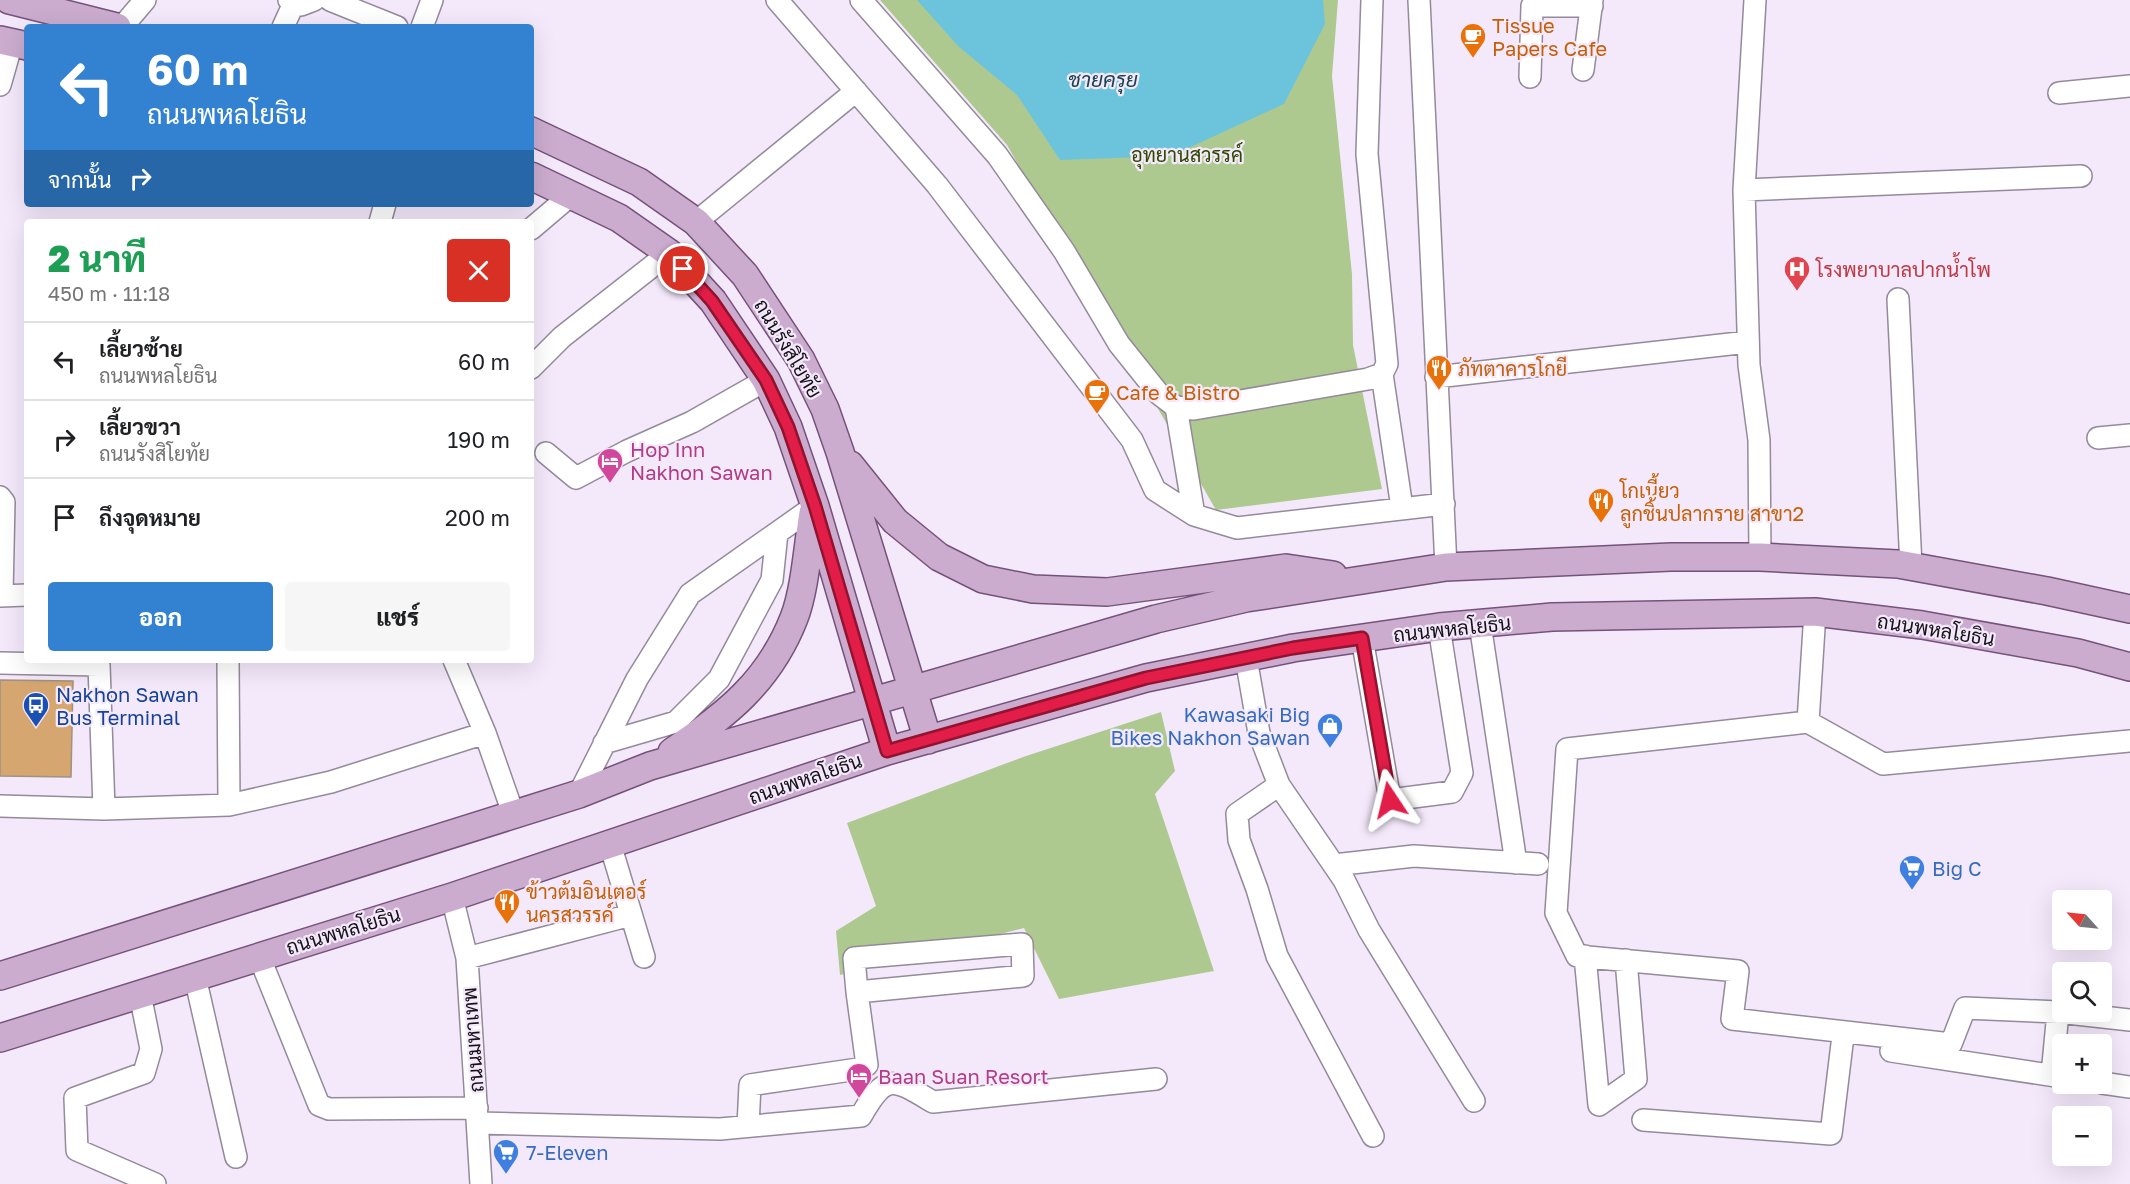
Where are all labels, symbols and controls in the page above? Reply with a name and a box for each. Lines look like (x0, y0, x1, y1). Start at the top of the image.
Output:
place label: Tissue Papers Cafe (1492, 13, 1607, 60)
cafe icon: Tissue Papers Cafe (1458, 21, 1488, 59)
text: 60 m (147, 44, 248, 94)
icon: left (48, 48, 126, 126)
water label: ชายครุย (1068, 66, 1138, 94)
text: ถนนพหลโยธิน (147, 98, 307, 130)
park label: อุทยานสวรรค์ (1131, 141, 1243, 169)
icon: right (124, 162, 157, 195)
text: จากนั้น (48, 166, 112, 193)
text: 2 นาที (48, 237, 146, 280)
button: close (447, 239, 510, 302)
pin (657, 243, 708, 294)
icon: arrive (666, 252, 699, 285)
place label: โรงพยาบาลปากน้ำโพ (1815, 252, 1991, 281)
hospital icon: โรงพยาบาลปากน้ำโพ (1782, 254, 1812, 292)
text: 450 m · 11:18 (48, 281, 170, 305)
street label: ถนนรังสิโยทัย (750, 294, 828, 402)
text: เลี้ยวซ้าย (99, 335, 183, 362)
icon: left (48, 345, 81, 378)
text: 60 m (458, 348, 510, 375)
restaurant icon: ภัทตาคารโกยี (1424, 353, 1454, 391)
place label: ภัทตาคารโกยี (1458, 356, 1567, 380)
text: ถนนพหลโยธิน (99, 363, 217, 387)
cafe icon: Cafe & Bistro (1082, 377, 1112, 415)
place label: Cafe & Bistro (1116, 380, 1240, 404)
text: เลี้ยวขวา (99, 413, 181, 440)
icon: right (48, 423, 81, 456)
text: 190 m (447, 426, 510, 453)
place label: Hop Inn Nakhon Sawan (630, 437, 773, 484)
text: ถนนรังสิโยทัย (99, 441, 210, 465)
hotel icon: Hop Inn Nakhon Sawan (595, 446, 625, 484)
place label: โกเนี้ยว ลูกชิ้นปลากราย สาขา2 (1619, 473, 1804, 529)
restaurant icon: โกเนี้ยว ลูกชิ้นปลากราย สาขา2 (1586, 486, 1616, 524)
icon: arrive (48, 501, 81, 534)
text: ถึงจุดหมาย (99, 504, 201, 531)
text: 200 m (445, 504, 510, 531)
button: ออก (48, 582, 273, 651)
button: แชร์ (285, 582, 510, 651)
street label: ถนนพหลโยธิน (1876, 608, 1996, 650)
street label: ถนนพหลโยธิน (1392, 610, 1512, 646)
place label: Nakhon Sawan Bus Terminal (56, 682, 199, 729)
bus stop icon: Nakhon Sawan Bus Terminal (21, 690, 51, 728)
place label: Kawasaki Big Bikes Nakhon Sawan (1110, 702, 1310, 749)
shop icon: Kawasaki Big Bikes Nakhon Sawan (1315, 711, 1345, 749)
street label: ถนนพหลโยธิน (745, 747, 865, 809)
position arrow (1358, 768, 1422, 832)
supermarket icon: Big C (1897, 853, 1927, 891)
place label: Big C (1932, 856, 1982, 880)
place label: ข้าวต้มอินเตอร์ นครสวรรค์ (526, 878, 646, 926)
restaurant icon: ข้าวต้มอินเตอร์ นครสวรรค์ (492, 887, 522, 925)
north arrow (2052, 890, 2112, 950)
map controls (2052, 890, 2112, 1166)
street label: ถนนพหลโยธิน (283, 901, 403, 959)
button: search (2052, 962, 2112, 1022)
street label: ถนนมหาเทพ (456, 987, 488, 1093)
button: + (2052, 1034, 2112, 1094)
hotel icon: Baan Suan Resort (844, 1061, 874, 1099)
place label: Baan Suan Resort (878, 1064, 1049, 1088)
button: − (2052, 1106, 2112, 1166)
supermarket icon: 7-Eleven (491, 1137, 521, 1175)
place label: 7-Eleven (526, 1140, 609, 1164)

